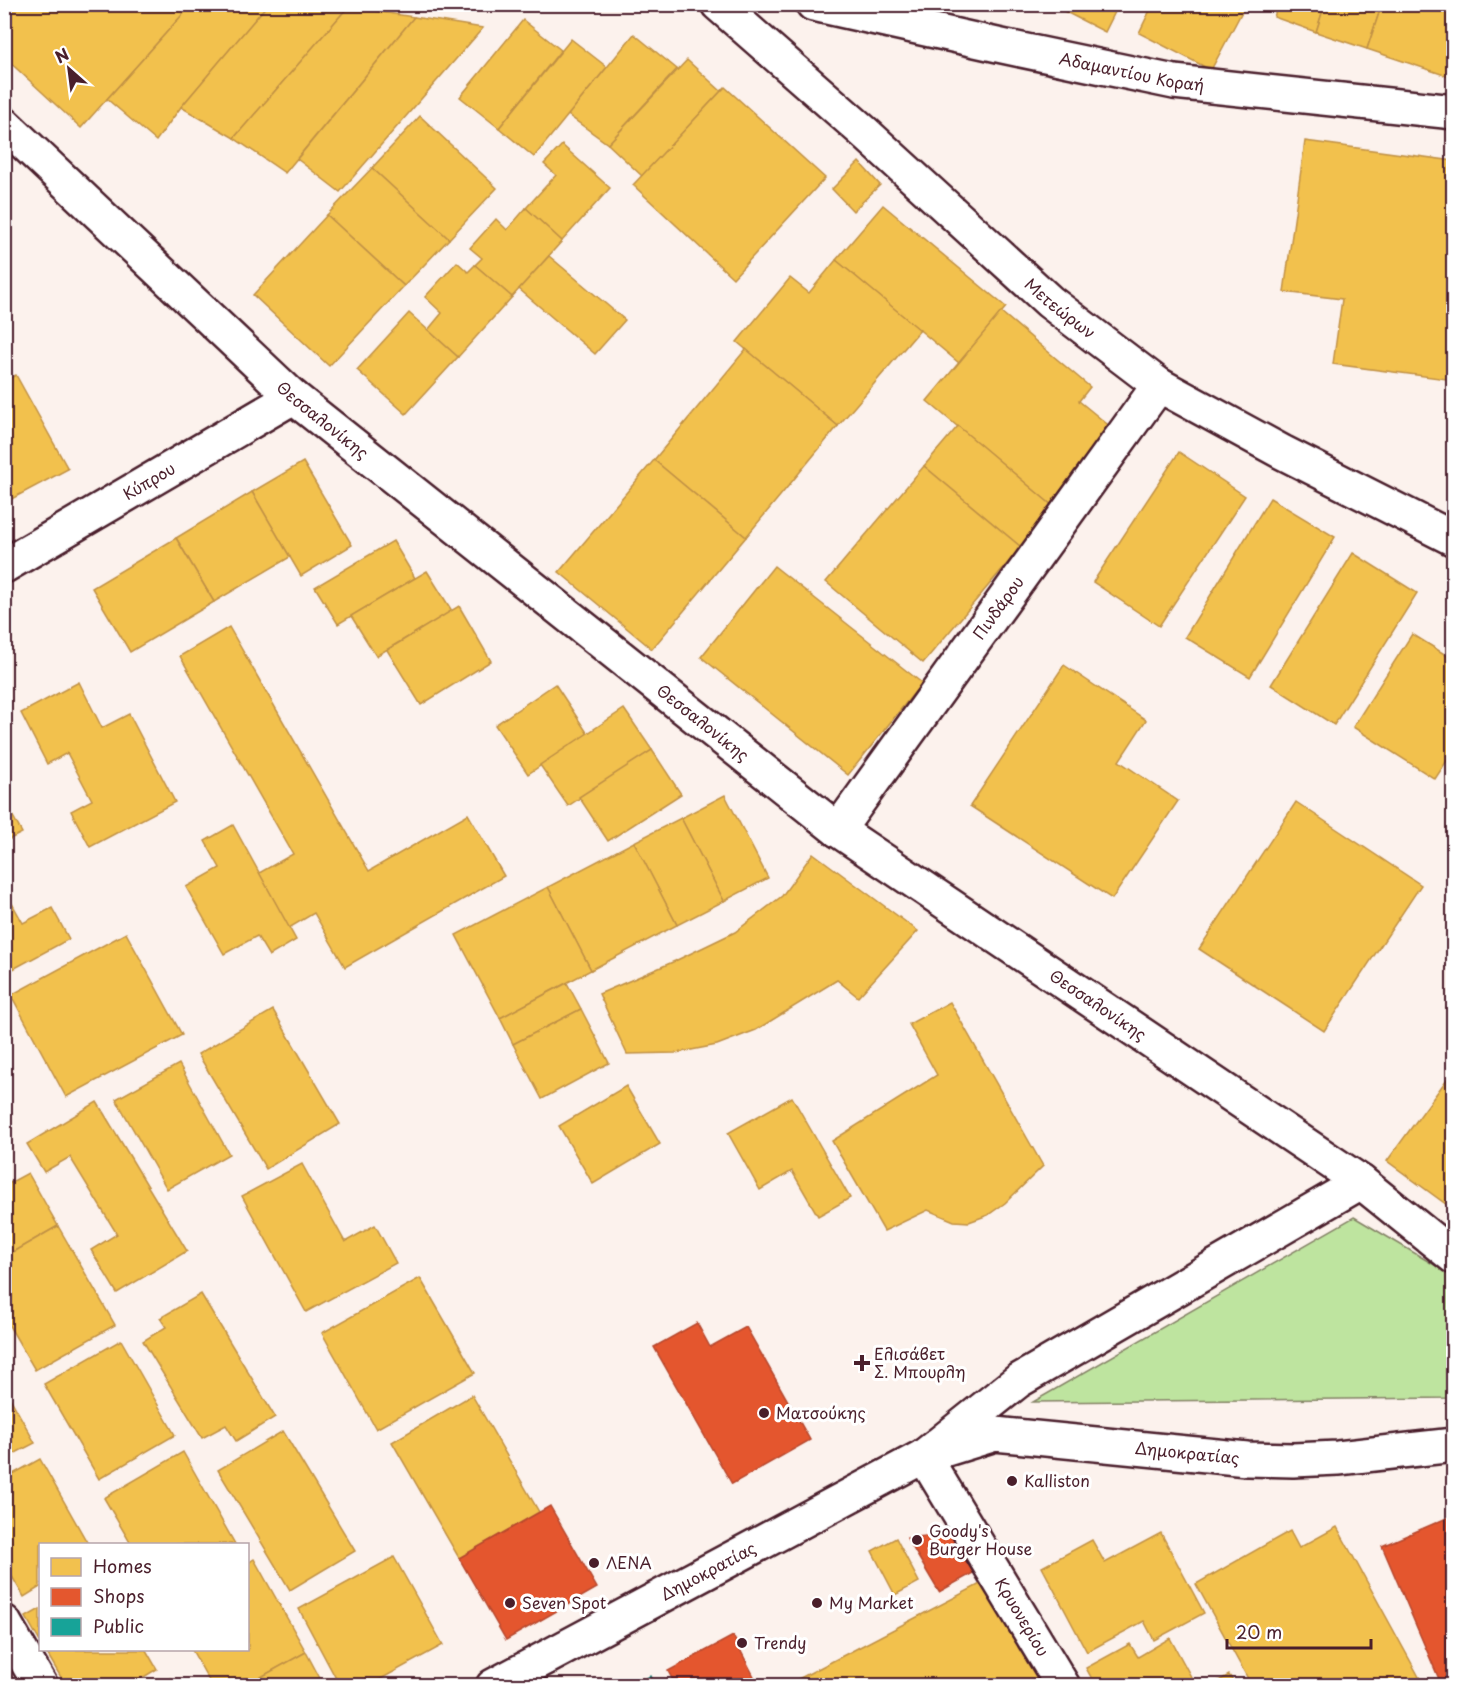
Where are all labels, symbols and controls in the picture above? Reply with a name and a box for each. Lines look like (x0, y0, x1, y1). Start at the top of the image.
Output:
north arrow (39, 39, 99, 99)
text: N (50, 41, 73, 68)
street label: Αδαμαντίου Κοραή (1057, 45, 1206, 96)
street label: Μετεώρων (1020, 272, 1101, 344)
street label: Θεσσαλονίκης (272, 375, 374, 464)
street label: Κύπρου (118, 456, 179, 505)
street label: Πινδάρου (966, 571, 1029, 644)
street label: Θεσσαλονίκης (652, 678, 755, 766)
street label: Θεσσαλονίκης (1045, 963, 1152, 1045)
place label: Ελισάβετ Σ. Μπουρλη (874, 1341, 965, 1383)
marker: Ελισάβετ Σ. Μπουρλη (855, 1356, 869, 1370)
place label: Ματσούκης (776, 1400, 866, 1424)
marker: Ματσούκης (757, 1406, 771, 1420)
street label: Δημοκρατίας (1134, 1435, 1241, 1469)
place label: Kalliston (1024, 1468, 1090, 1492)
marker: Kalliston (1005, 1474, 1019, 1488)
place label: Goody's Burger House (929, 1518, 1032, 1560)
marker: Goody's Burger House (910, 1533, 924, 1547)
street label: Δημοκρατίας (656, 1535, 760, 1605)
legend (39, 1543, 249, 1651)
place label: ΛΕΝΑ (606, 1550, 652, 1574)
text: Homes (93, 1552, 151, 1579)
marker: ΛΕΝΑ (587, 1556, 601, 1570)
street label: Κρυονερίου (990, 1573, 1056, 1660)
text: Shops (93, 1582, 144, 1609)
place label: Seven Spot (522, 1590, 607, 1614)
place label: My Market (829, 1590, 914, 1614)
marker: Seven Spot (503, 1596, 517, 1610)
marker: My Market (810, 1596, 824, 1610)
text: Public (93, 1612, 144, 1639)
scale bar (1227, 1612, 1371, 1650)
text: 20 m (1236, 1618, 1282, 1645)
place label: Trendy (754, 1630, 806, 1654)
marker: Trendy (735, 1636, 749, 1650)

